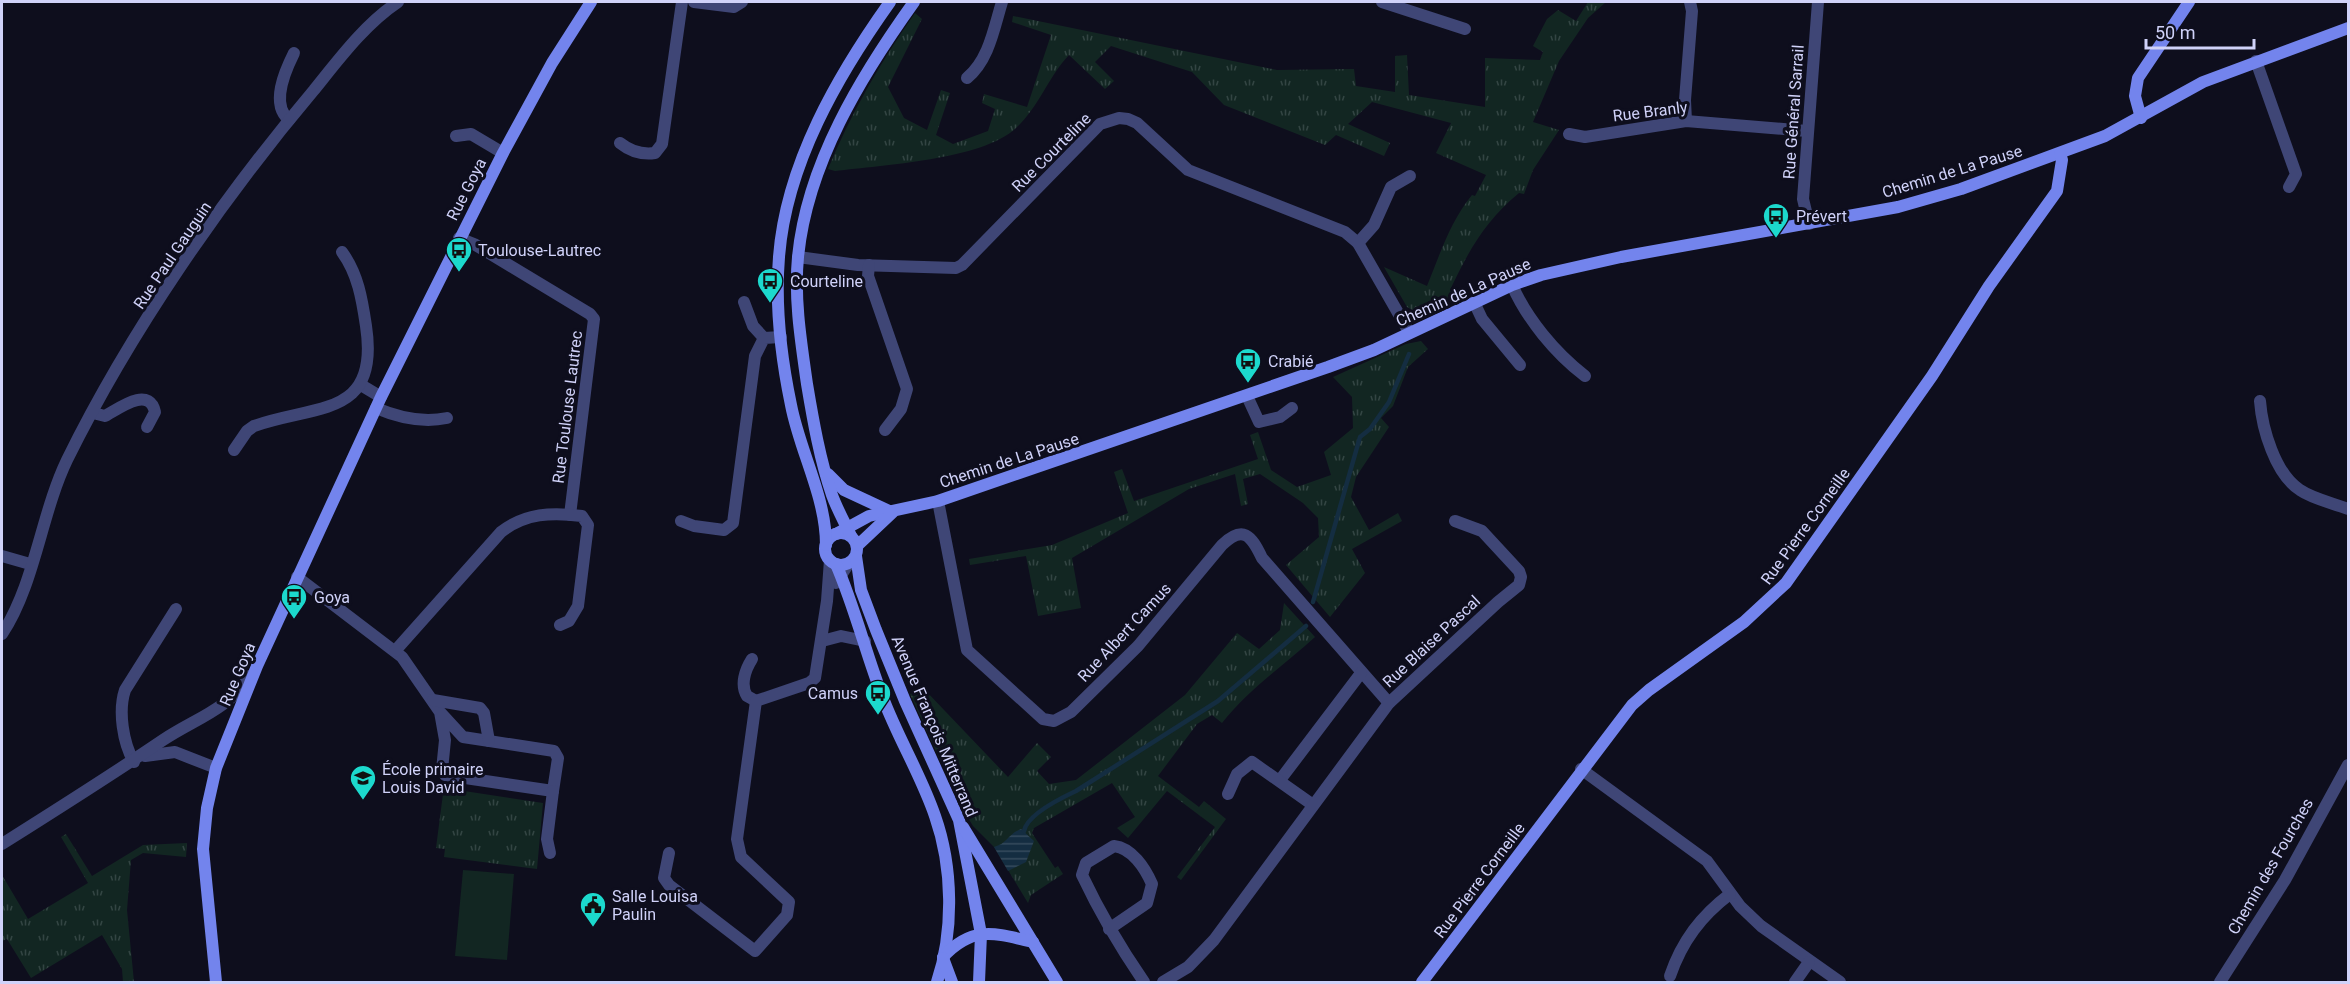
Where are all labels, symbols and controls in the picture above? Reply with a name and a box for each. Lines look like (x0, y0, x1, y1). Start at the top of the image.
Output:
scale bar (2146, 12, 2254, 50)
text: 50 m (2155, 22, 2195, 43)
street label: Rue Général Sarrail (1779, 44, 1808, 180)
street label: Rue Branly (1612, 97, 1689, 126)
street label: Rue Courteline (1008, 109, 1095, 196)
street label: Chemin de La Pause (1880, 141, 2024, 202)
street label: Rue Goya (443, 155, 490, 223)
street label: Rue Paul Gauguin (129, 198, 215, 313)
bus stop icon: Prévert (1761, 201, 1791, 239)
place label: Prévert (1796, 207, 1847, 226)
bus stop icon: Toulouse-Lautrec (444, 235, 474, 273)
place label: Toulouse-Lautrec (478, 241, 601, 260)
street label: Chemin de La Pause (1393, 254, 1534, 331)
bus stop icon: Courteline (755, 266, 785, 304)
place label: Courteline (790, 272, 863, 291)
street label: Rue Toulouse Lautrec (549, 330, 586, 484)
bus stop icon: Crabié (1233, 346, 1263, 384)
place label: Crabié (1268, 352, 1314, 371)
street label: Chemin de La Pause (937, 429, 1081, 492)
street label: Rue Pierre Corneille (1757, 464, 1854, 588)
street label: Rue Albert Camus (1074, 579, 1175, 686)
bus stop icon: Goya (279, 582, 309, 620)
place label: Goya (314, 588, 350, 607)
street label: Rue Blaise Pascal (1379, 591, 1484, 691)
street label: Avenue François Mitterrand (888, 633, 981, 820)
street label: Rue Goya (216, 640, 259, 709)
bus stop icon: Camus (863, 678, 893, 716)
place label: Camus (808, 684, 858, 703)
place label: École primaire Louis David (382, 760, 483, 797)
school or university icon: École primaire Louis David (348, 763, 378, 801)
street label: Chemin des Fourches (2224, 795, 2317, 938)
street label: Rue Pierre Corneille (1430, 819, 1529, 942)
place label: Salle Louisa Paulin (612, 887, 698, 924)
public building icon: Salle Louisa Paulin (578, 890, 608, 928)

